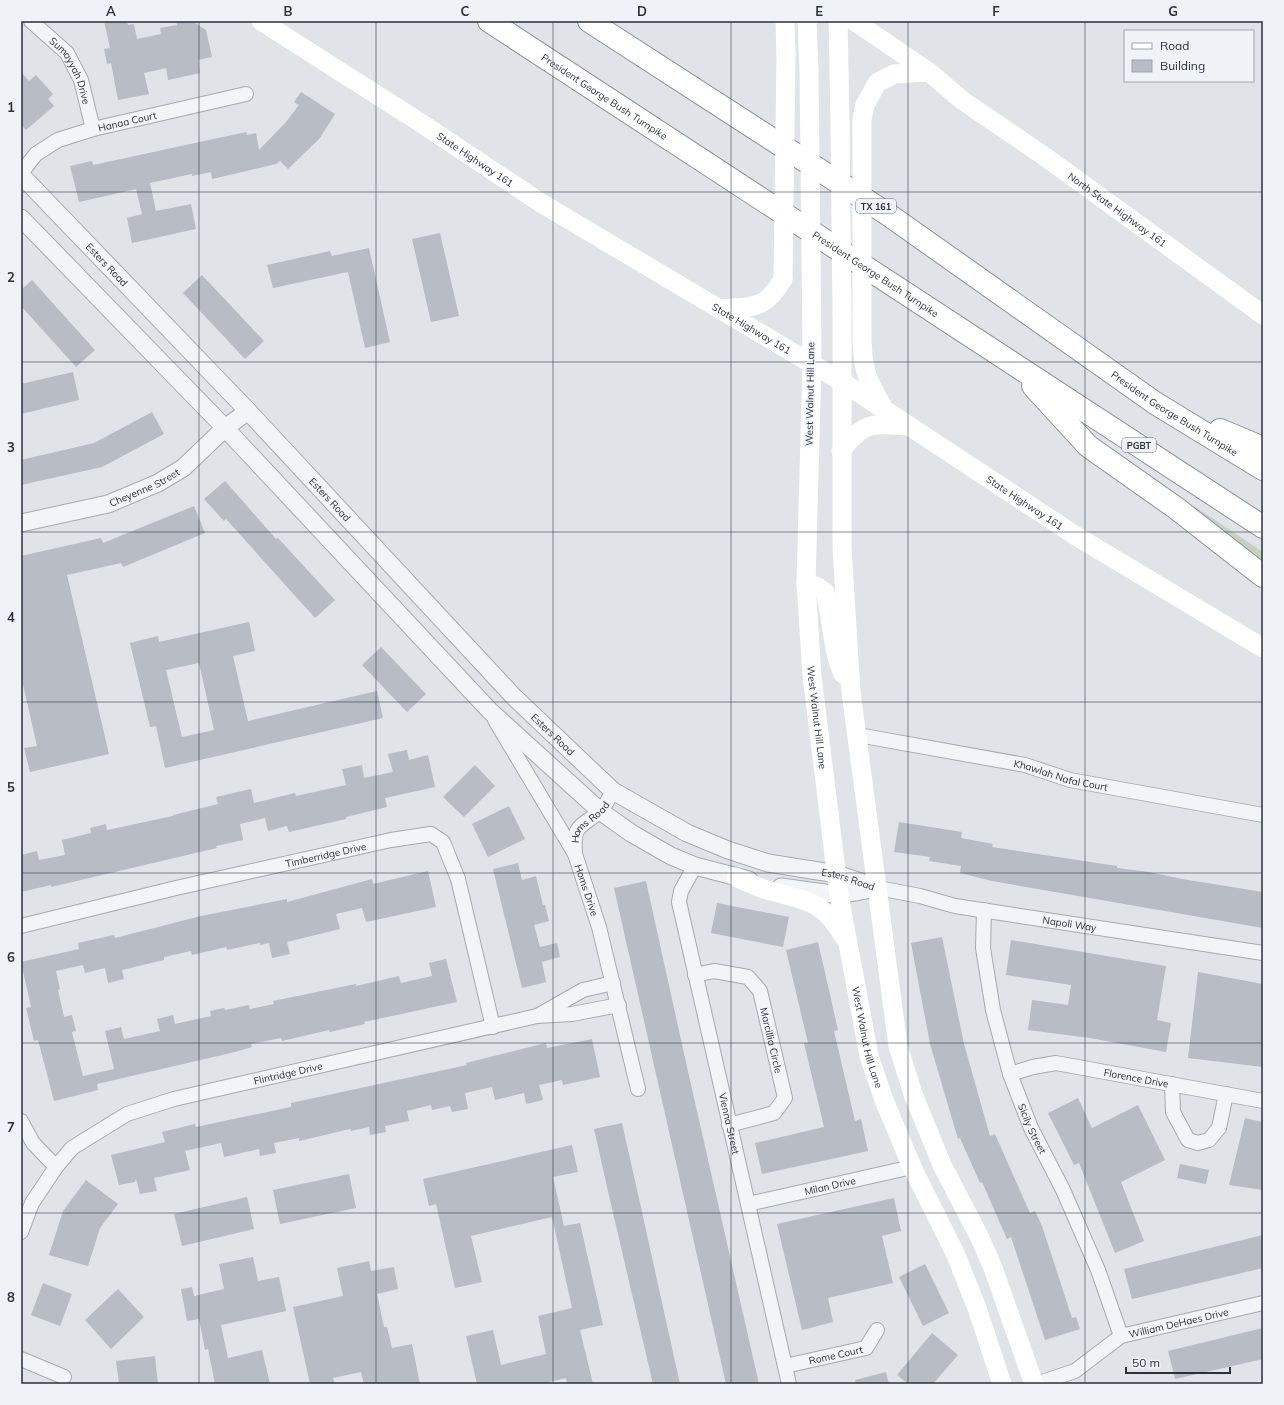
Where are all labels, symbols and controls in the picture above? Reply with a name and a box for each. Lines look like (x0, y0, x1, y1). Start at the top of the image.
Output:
text: A (106, 3, 116, 19)
text: B (284, 3, 293, 19)
text: C (461, 3, 470, 19)
text: D (637, 3, 647, 19)
text: E (815, 3, 823, 19)
text: F (992, 3, 1000, 19)
text: G (1168, 3, 1178, 19)
legend (1124, 30, 1254, 82)
street label: Sumayyah Drive (47, 34, 93, 105)
text: Road (1160, 38, 1189, 53)
street label: President George Bush Turnpike (539, 51, 670, 142)
text: Building (1160, 58, 1205, 73)
text: 1 (7, 99, 15, 115)
street label: Hanaa Court (97, 108, 158, 134)
street label: State Highway 161 (434, 129, 516, 189)
street label: North State Highway 161 (1066, 169, 1169, 249)
road number: TX 161 (856, 199, 896, 213)
street label: President George Bush Turnpike (810, 228, 941, 320)
street label: Esters Road (83, 240, 131, 289)
text: 2 (7, 269, 15, 285)
street label: State Highway 161 (710, 300, 794, 357)
street label: West Walnut Hill Lane (803, 342, 817, 446)
street label: President George Bush Turnpike (1109, 368, 1240, 459)
road number: PGBT (1122, 438, 1156, 452)
text: 3 (7, 439, 15, 455)
street label: Cheyenne Street (107, 465, 182, 509)
street label: State Highway 161 (984, 472, 1066, 532)
street label: Esters Road (306, 475, 354, 524)
text: 4 (7, 609, 15, 625)
street label: West Walnut Hill Lane (805, 665, 830, 770)
street label: Esters Road (529, 710, 578, 758)
street label: Khawlah Nafal Court (1013, 757, 1109, 793)
text: 5 (7, 779, 15, 795)
street label: Homs Road (568, 799, 612, 844)
street label: Timberridge Drive (284, 839, 367, 870)
street label: Homs Drive (572, 862, 601, 918)
street label: Esters Road (821, 865, 877, 893)
street label: Napoli Way (1042, 913, 1098, 934)
text: 6 (7, 949, 15, 965)
street label: West Walnut Hill Lane (850, 985, 886, 1090)
street label: Marcillia Circle (758, 1006, 785, 1074)
street label: Flintridge Drive (252, 1059, 324, 1087)
street label: Florence Drive (1103, 1065, 1170, 1090)
street label: Vienna Street (716, 1091, 743, 1156)
street label: Sicily Street (1016, 1101, 1050, 1156)
text: 7 (7, 1119, 15, 1135)
street label: Milan Drive (803, 1173, 857, 1198)
text: 8 (7, 1289, 15, 1305)
street label: William DeHaes Drive (1127, 1305, 1230, 1340)
street label: Rome Court (808, 1342, 864, 1367)
scale bar (1126, 1349, 1230, 1375)
text: 50 m (1132, 1355, 1160, 1370)

